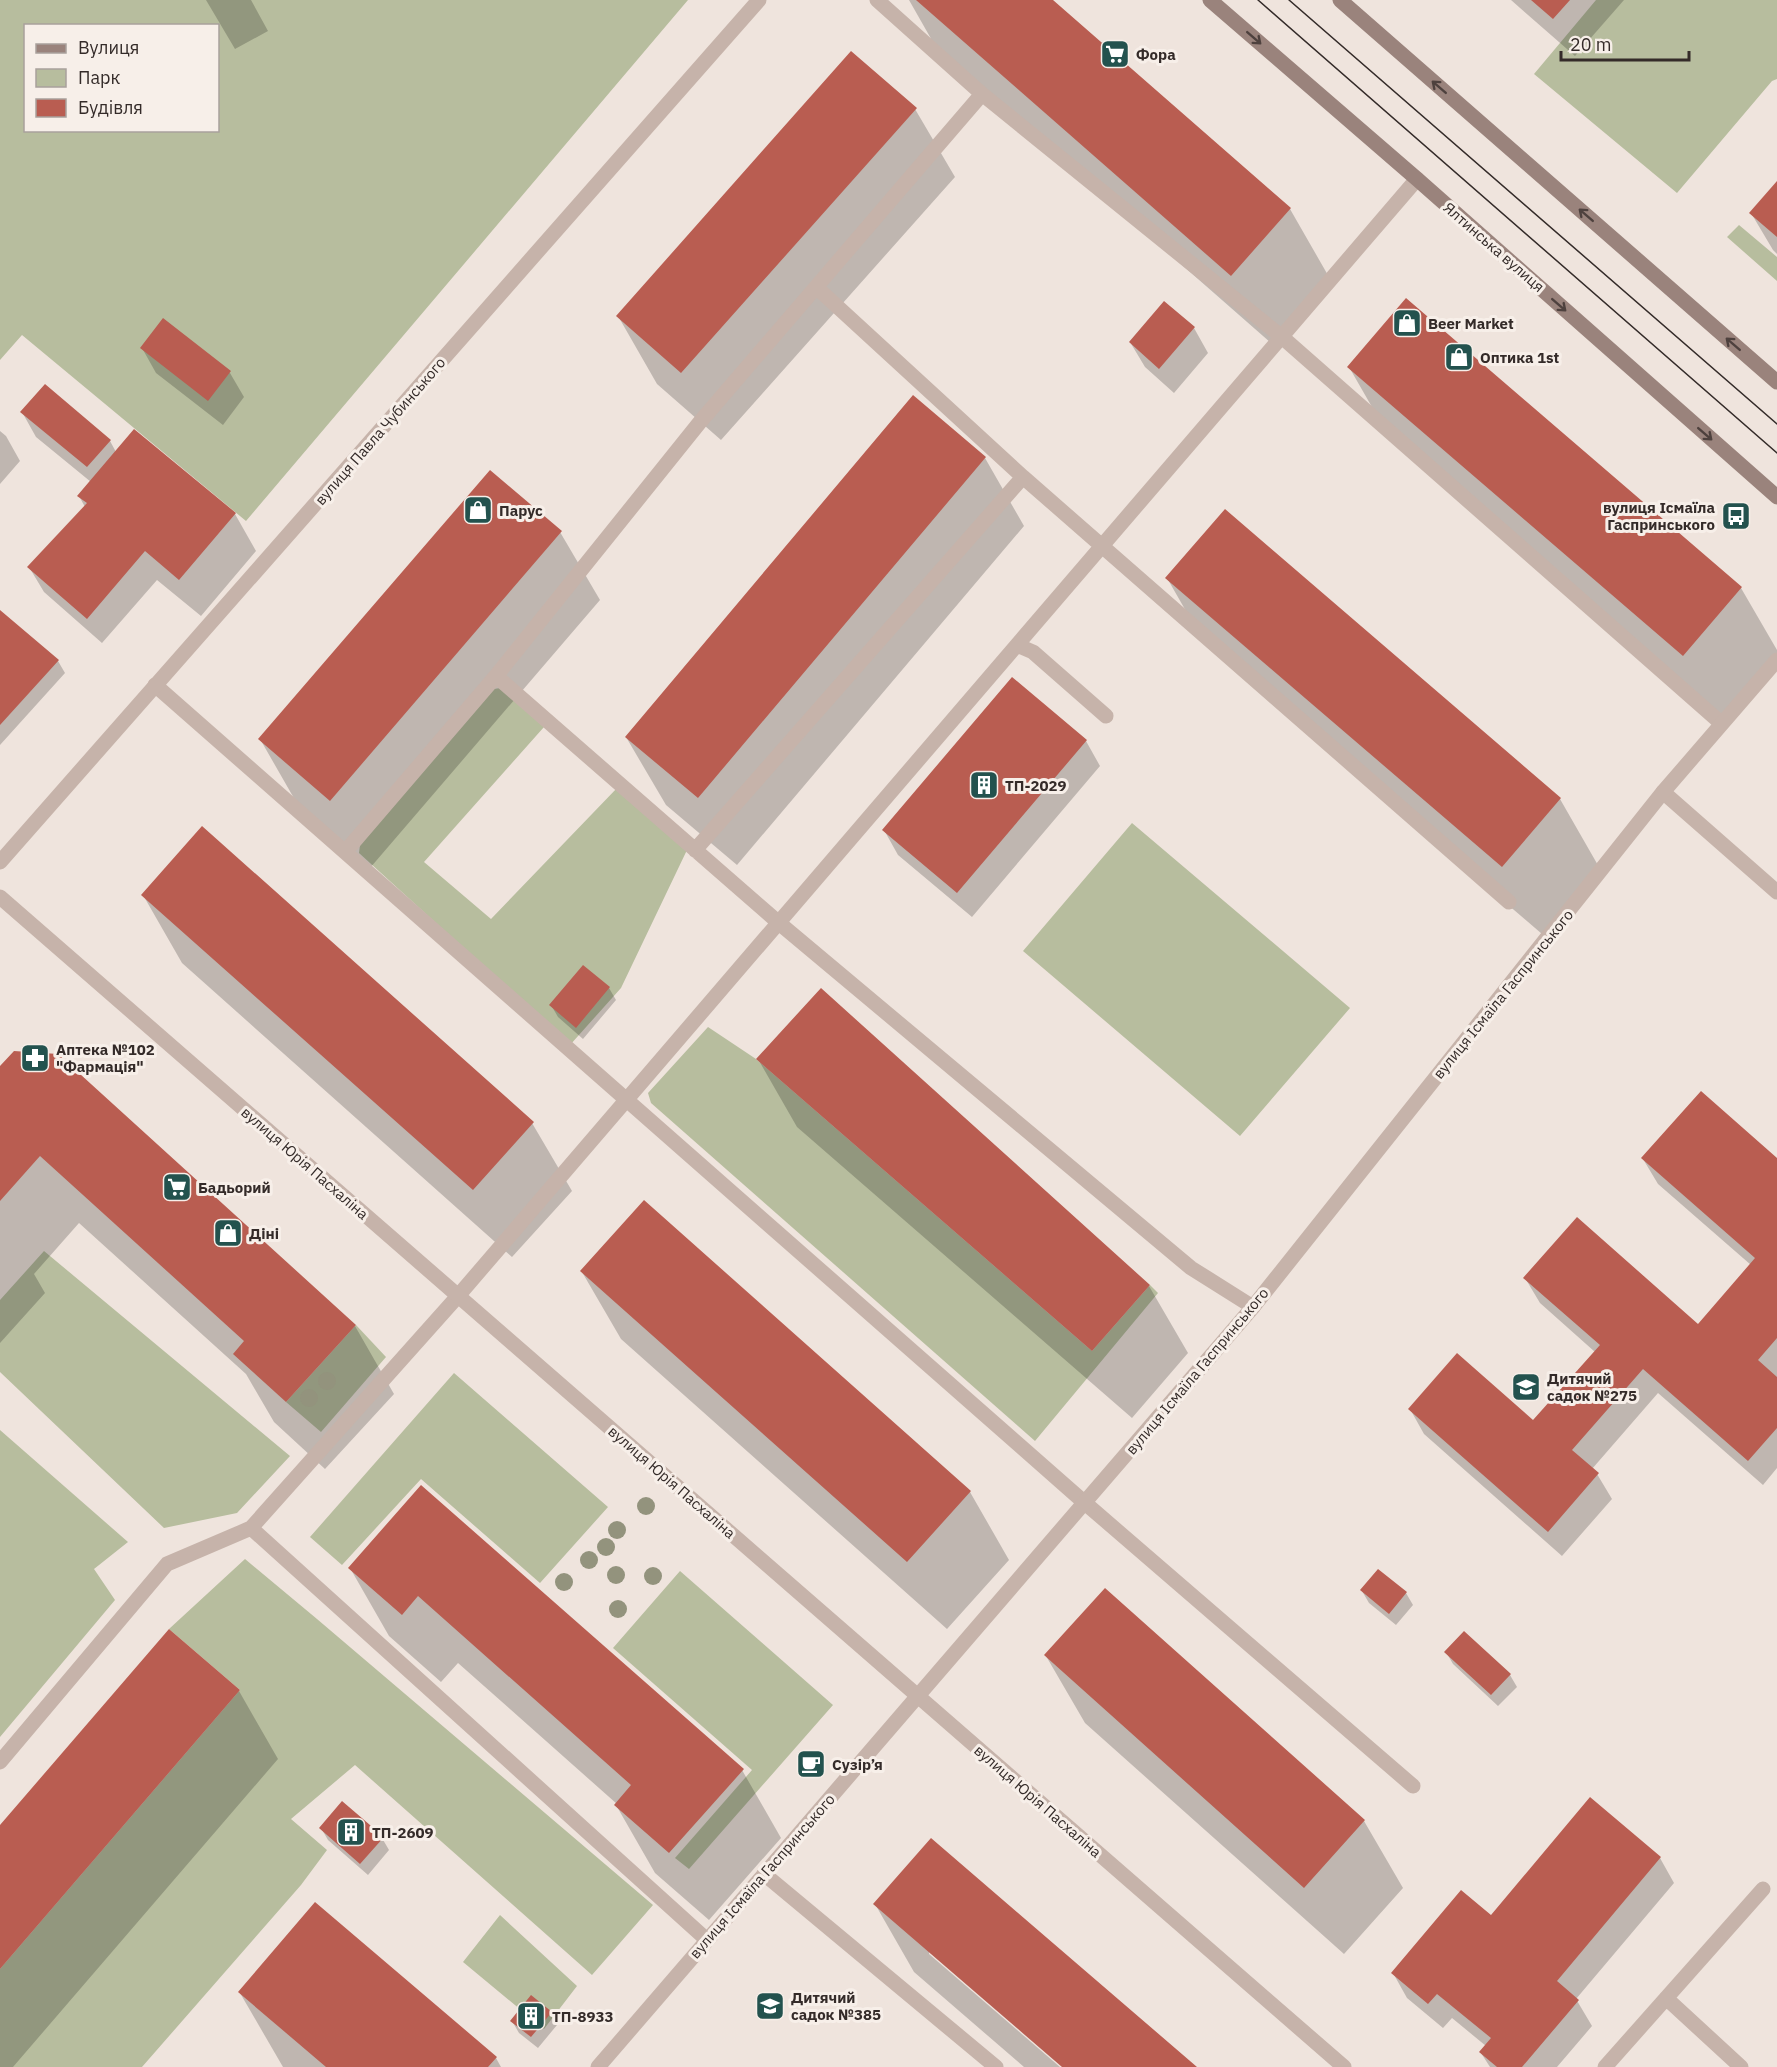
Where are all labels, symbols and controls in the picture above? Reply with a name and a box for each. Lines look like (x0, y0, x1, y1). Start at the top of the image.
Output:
legend (24, 24, 219, 132)
scale bar (1561, 24, 1688, 62)
one-way arrow (1246, 31, 1261, 45)
text: 20 m (1570, 33, 1612, 56)
text: Вулиця (78, 36, 139, 59)
supermarket icon: Фора (1099, 38, 1131, 70)
place label: Фора (1136, 45, 1176, 64)
text: Парк (78, 66, 121, 89)
one-way arrow (1432, 80, 1447, 94)
text: Будівля (78, 96, 143, 119)
street label: Ялтинська вулиця (1440, 198, 1548, 296)
one-way arrow (1578, 209, 1594, 222)
one-way arrow (1551, 298, 1566, 312)
shop icon: Beer Market (1391, 307, 1423, 339)
place label: Beer Market (1428, 314, 1514, 333)
one-way arrow (1726, 337, 1741, 351)
shop icon: Оптика 1st (1443, 341, 1475, 373)
place label: Оптика 1st (1480, 348, 1559, 367)
street label: вулиця Павла Чубинського (311, 353, 449, 509)
one-way arrow (1697, 427, 1712, 441)
shop icon: Парус (462, 494, 494, 526)
place label: вулиця Ісмаїла Гаспринського (1603, 498, 1715, 534)
bus stop icon: вулиця Ісмаїла Гаспринського (1720, 500, 1752, 532)
place label: Парус (499, 501, 543, 520)
building icon: ТП-2029 (968, 769, 1000, 801)
place label: ТП-2029 (1005, 776, 1066, 795)
street label: вулиця Ісмаїла Гаспринського (1429, 906, 1577, 1082)
place label: Аптека №102 "Фармація" (56, 1040, 155, 1076)
pharmacy icon: Аптека №102 "Фармація" (19, 1042, 51, 1074)
street label: вулиця Юрія Пасхаліна (237, 1103, 373, 1223)
supermarket icon: Бадьорий (161, 1171, 193, 1203)
place label: Бадьорий (198, 1178, 271, 1197)
shop icon: Діні (212, 1217, 244, 1249)
place label: Діні (249, 1224, 279, 1243)
street label: вулиця Ісмаїла Гаспринського (1122, 1284, 1272, 1458)
place label: Дитячий садок №275 (1547, 1369, 1637, 1405)
school or university icon: Дитячий садок №275 (1510, 1371, 1542, 1403)
street label: вулиця Юрія Пасхаліна (604, 1422, 740, 1542)
street label: вулиця Юрія Пасхаліна (970, 1741, 1106, 1861)
cafe icon: Сузір’я (795, 1748, 827, 1780)
place label: Сузір’я (832, 1755, 883, 1774)
street label: вулиця Ісмаїла Гаспринського (685, 1790, 839, 1962)
building icon: ТП-2609 (335, 1816, 367, 1848)
place label: ТП-2609 (372, 1823, 433, 1842)
place label: Дитячий садок №385 (791, 1988, 881, 2024)
school or university icon: Дитячий садок №385 (754, 1990, 786, 2022)
building icon: ТП-8933 (515, 2000, 547, 2032)
place label: ТП-8933 (552, 2007, 613, 2026)

